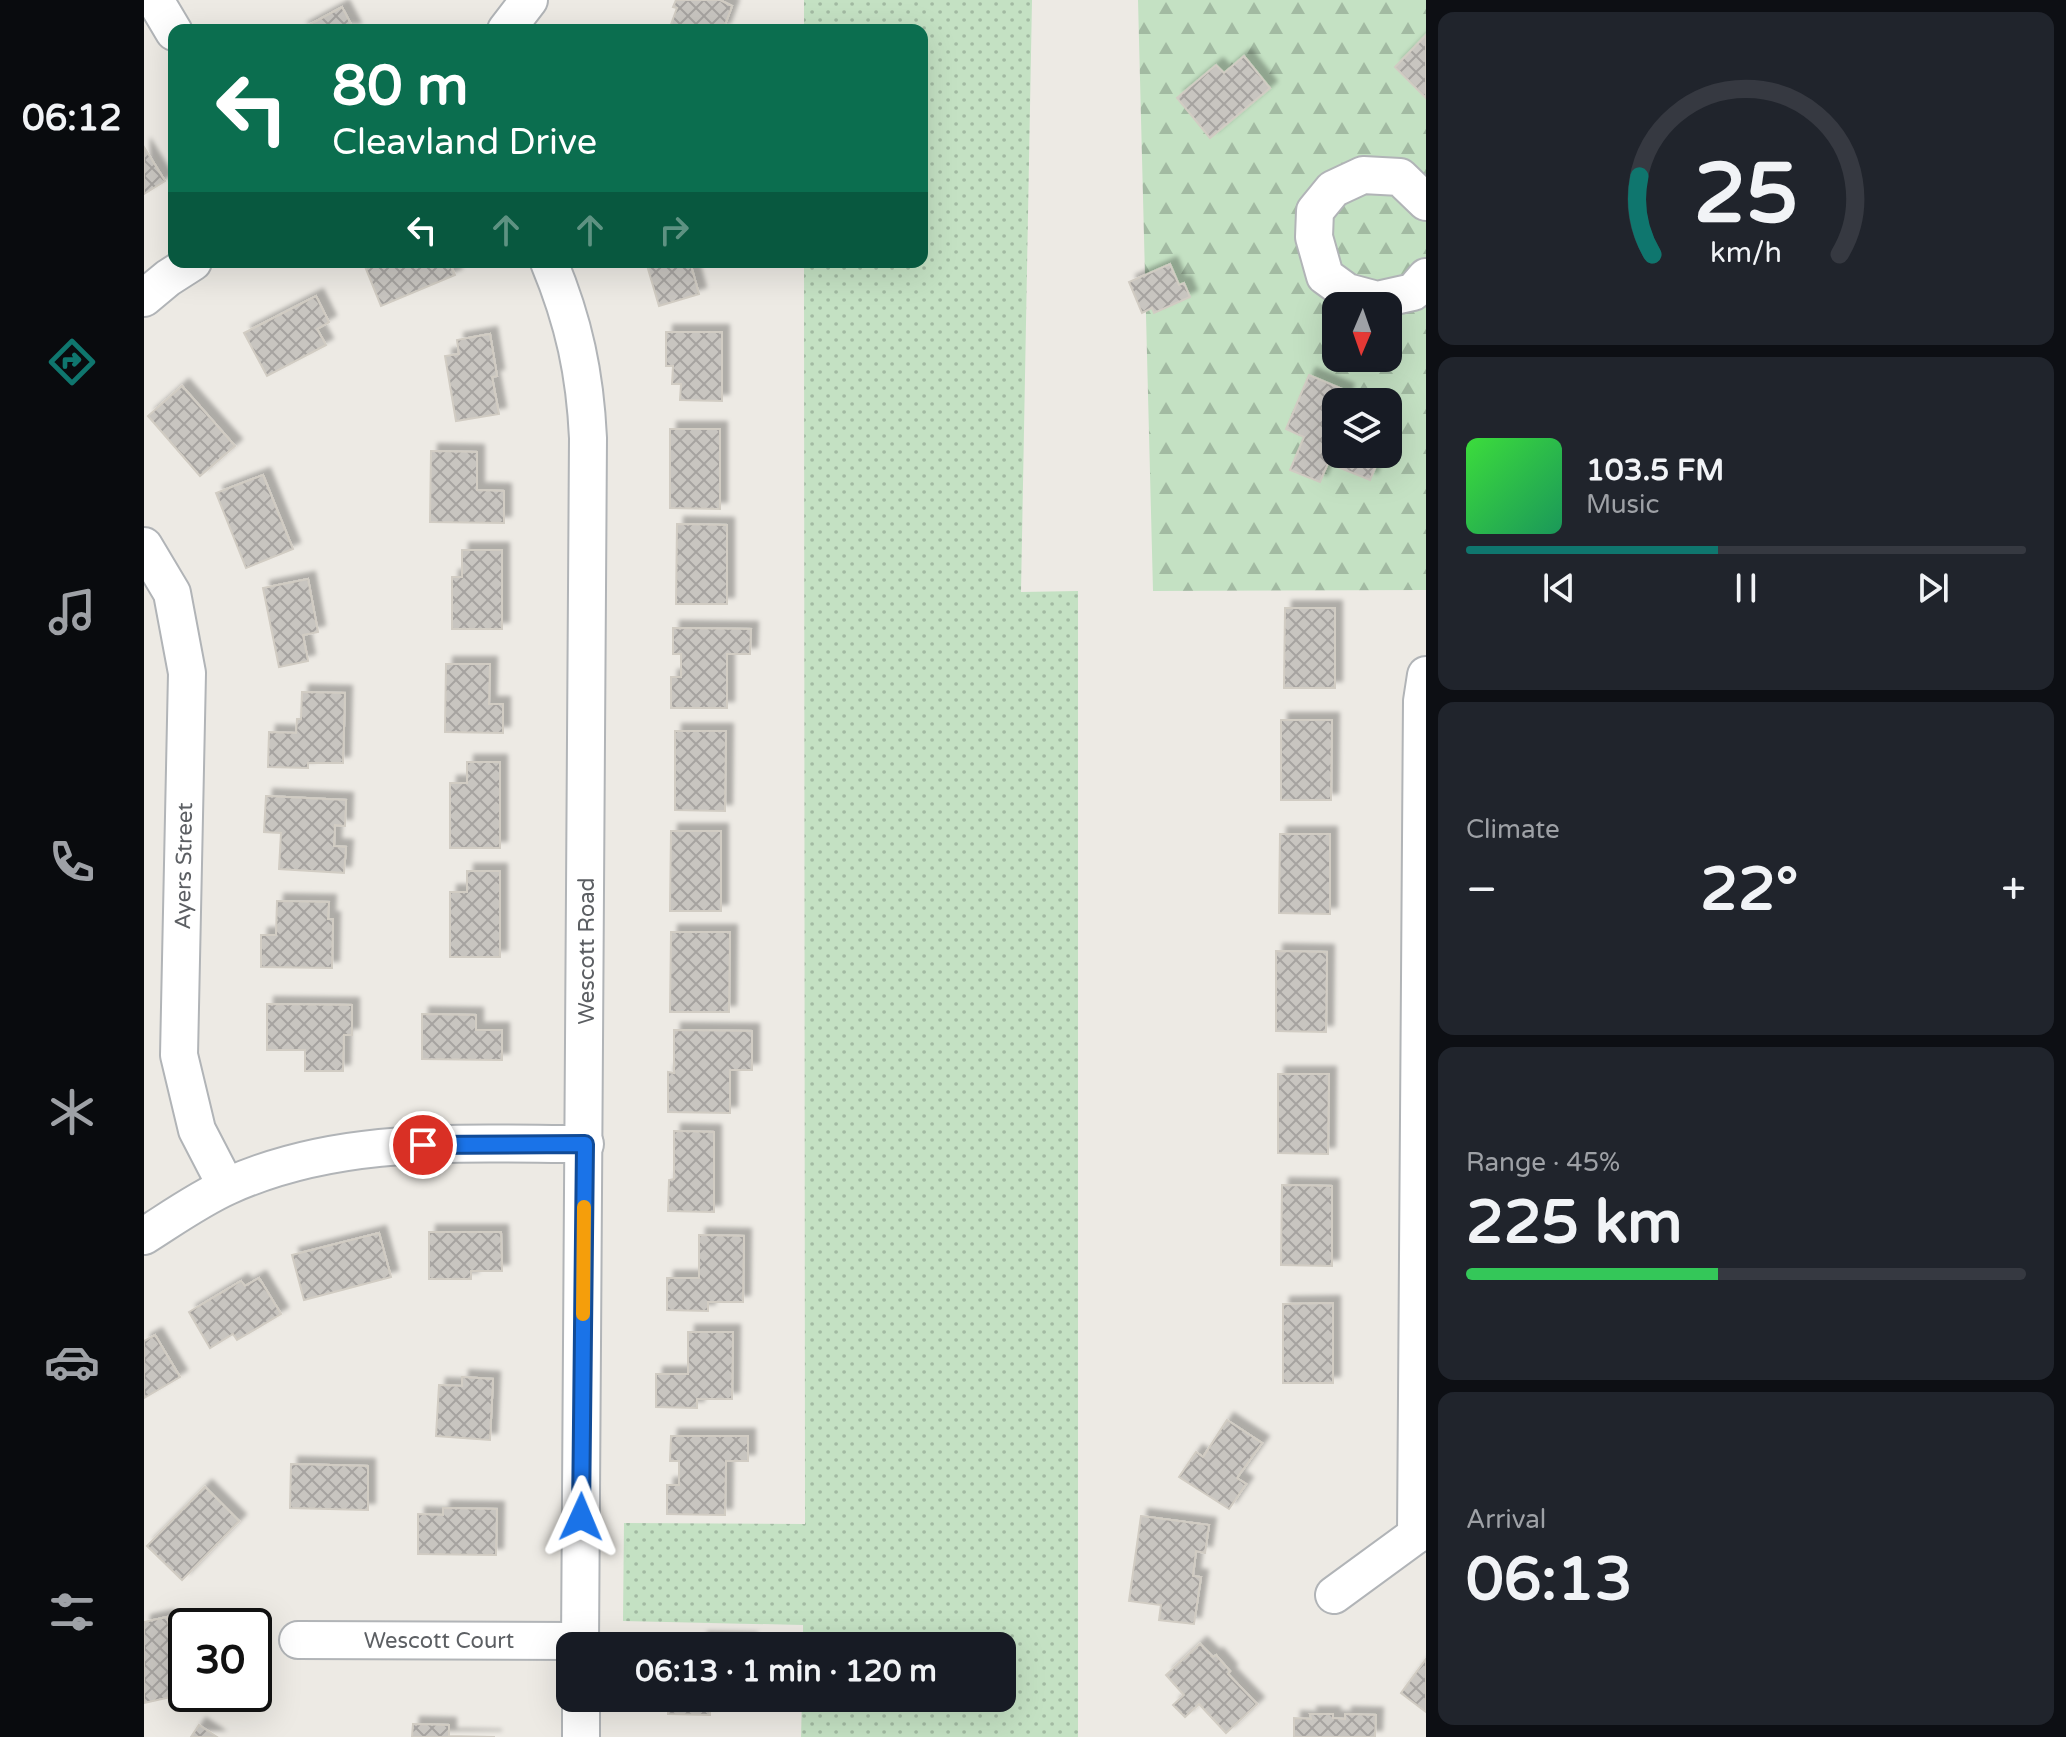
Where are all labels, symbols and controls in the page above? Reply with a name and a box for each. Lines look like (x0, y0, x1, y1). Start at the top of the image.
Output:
text: 80 m (332, 53, 468, 120)
icon: left (200, 56, 304, 160)
text: 06:12 (22, 97, 122, 140)
text: Cleavland Drive (332, 121, 597, 164)
text: 25 (1694, 144, 1798, 244)
icon: left (400, 208, 444, 252)
icon: ahead (484, 208, 528, 252)
icon: ahead (568, 208, 612, 252)
icon: right (652, 208, 696, 252)
text: km/h (1710, 236, 1782, 270)
north arrow (1322, 292, 1402, 372)
map controls (1322, 292, 1402, 468)
icon: directions (44, 334, 100, 390)
button: layers (1322, 388, 1402, 468)
text: 103.5 FM (1586, 452, 1724, 489)
text: Music (1586, 489, 1659, 520)
icon: previous (1537, 566, 1581, 610)
icon: pause (1724, 566, 1768, 610)
icon: next (1911, 566, 1955, 610)
icon: music (44, 584, 100, 640)
street label: Ayers Street (170, 802, 198, 930)
text: Climate (1466, 814, 1560, 845)
icon: phone (44, 834, 100, 890)
text: 22° (1700, 854, 1798, 926)
text: − (1466, 864, 1497, 917)
text: + (2001, 864, 2026, 917)
street label: Wescott Road (574, 877, 600, 1025)
icon: climate (44, 1084, 100, 1140)
pin (389, 1111, 457, 1179)
icon: arrive (401, 1123, 445, 1167)
text: Range · 45% (1466, 1147, 1620, 1178)
text: 225 km (1466, 1187, 1682, 1259)
icon: car (44, 1334, 100, 1390)
position arrow (539, 1475, 623, 1559)
text: Arrival (1466, 1504, 1546, 1535)
text: 06:13 (1466, 1544, 1632, 1616)
icon: filters (44, 1584, 100, 1640)
speed limit sign: 30 (168, 1608, 272, 1712)
street label: Wescott Court (364, 1628, 514, 1654)
text: 06:13 · 1 min · 120 m (635, 1653, 937, 1690)

